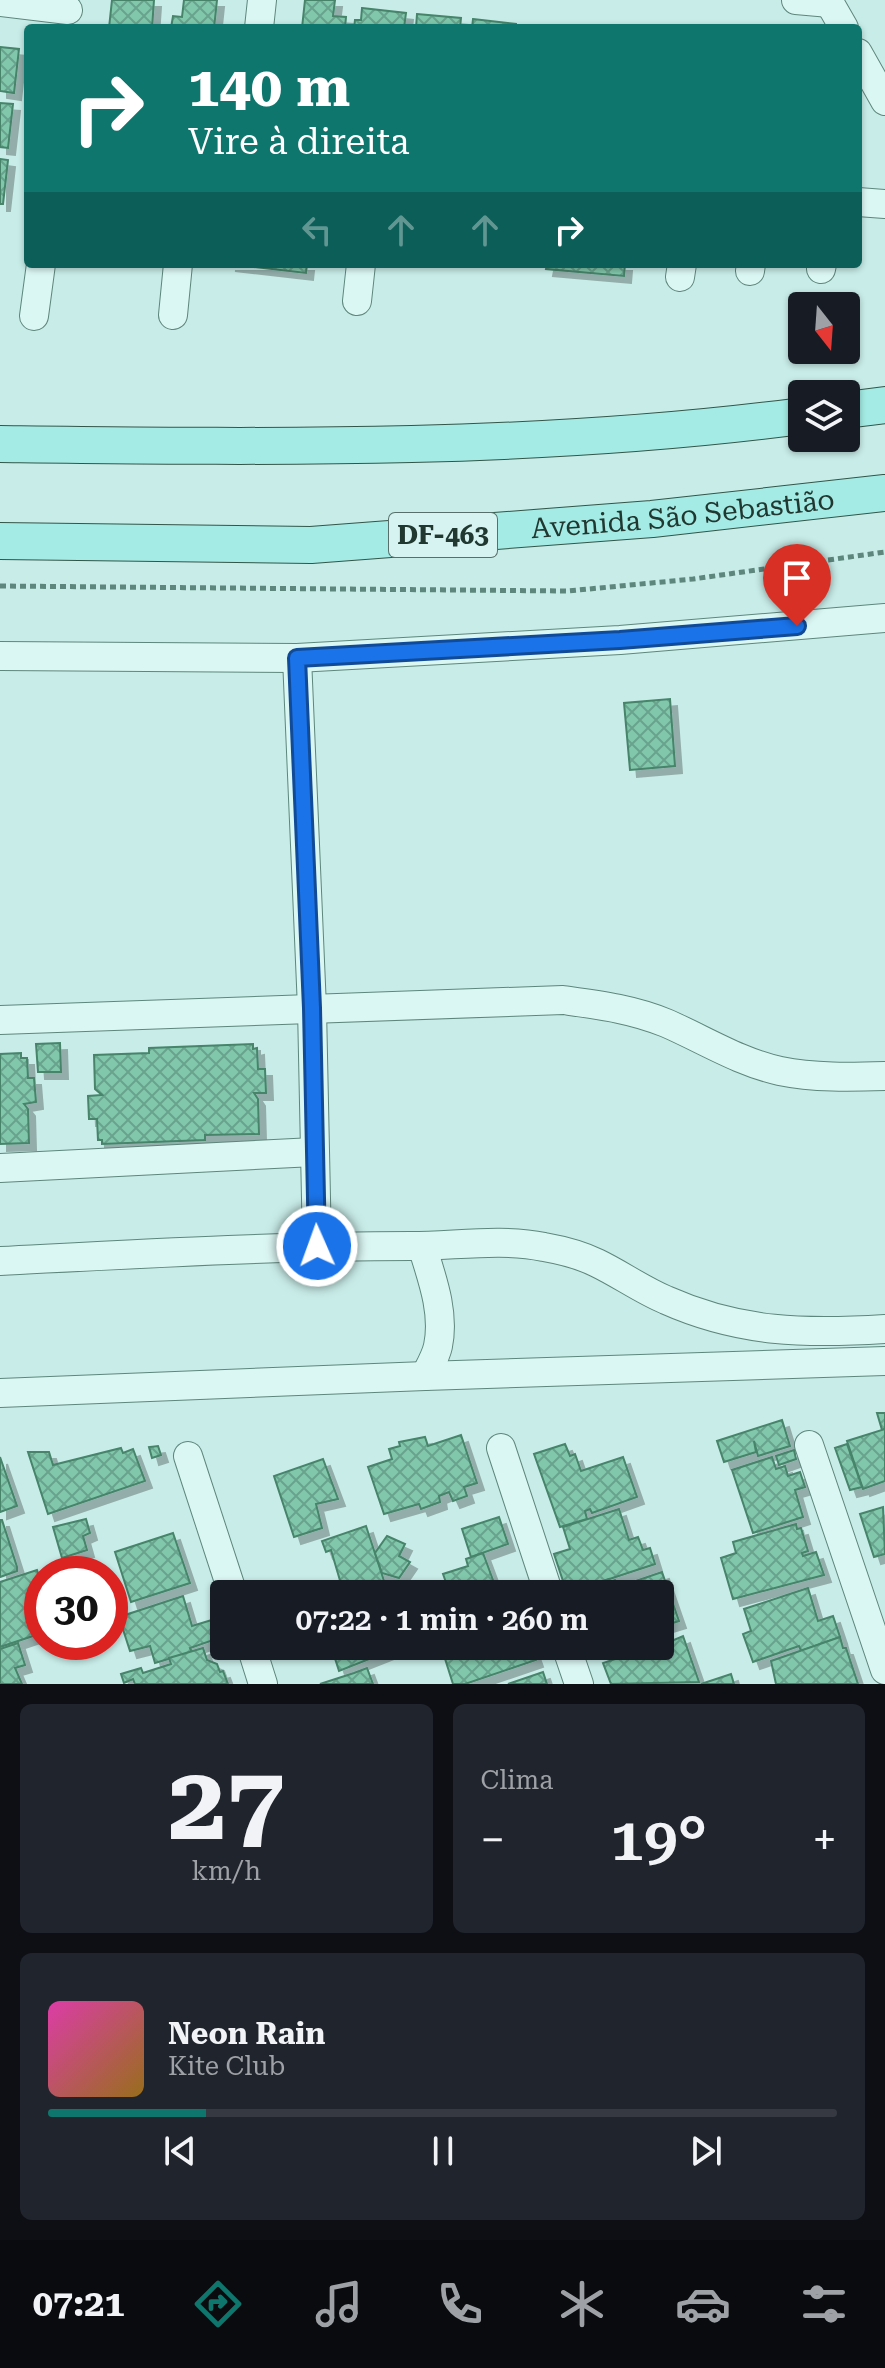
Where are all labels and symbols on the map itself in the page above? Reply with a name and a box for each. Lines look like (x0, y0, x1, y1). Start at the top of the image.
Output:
north arrow (788, 292, 860, 364)
street label: Avenida São Sebastião (530, 483, 836, 545)
road number: DF-463 (389, 513, 497, 557)
pin (763, 544, 831, 626)
position arrow (275, 1204, 359, 1288)
speed limit sign: 30 (24, 1556, 128, 1660)

